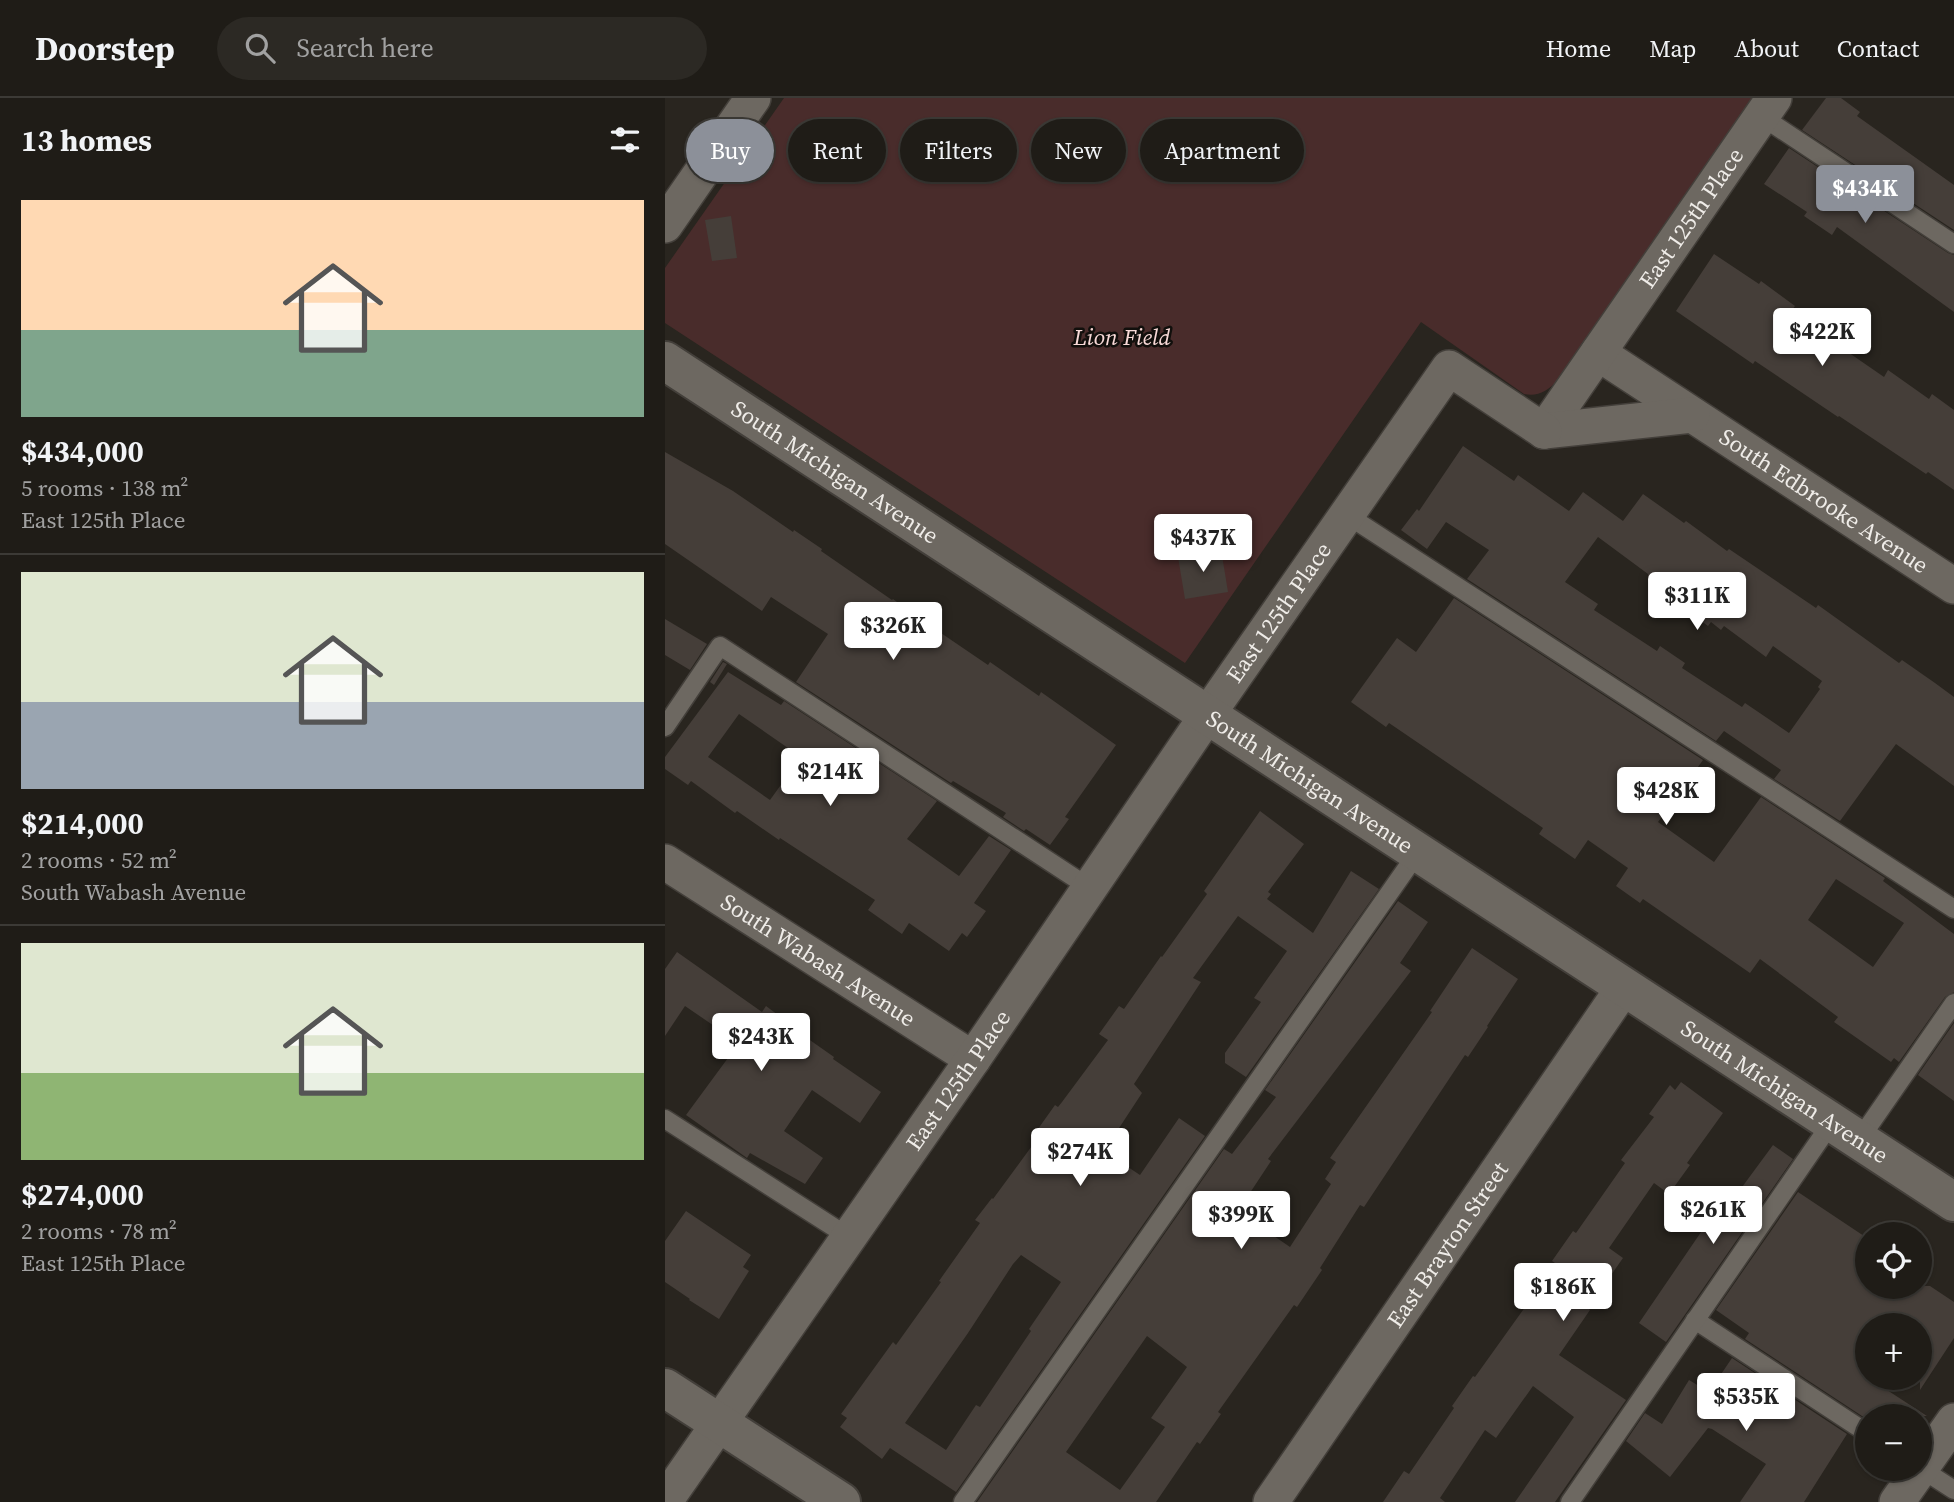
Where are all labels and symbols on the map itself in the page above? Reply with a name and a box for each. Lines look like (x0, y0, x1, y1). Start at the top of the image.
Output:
street label: East 125th Place (1631, 141, 1751, 295)
pin: $434K (1816, 166, 1914, 225)
pin: $422K (1773, 308, 1871, 368)
park label: Lion Field (1073, 321, 1170, 353)
street label: South Michigan Avenue (725, 393, 945, 551)
street label: South Edbrooke Avenue (1713, 421, 1935, 581)
pin: $437K (1154, 514, 1252, 574)
street label: East 125th Place (1219, 536, 1339, 689)
pin: $311K (1648, 573, 1746, 632)
pin: $326K (844, 602, 942, 662)
street label: South Michigan Avenue (1200, 702, 1420, 861)
pin: $214K (781, 748, 879, 808)
pin: $428K (1617, 768, 1715, 827)
street label: South Wabash Avenue (715, 886, 922, 1034)
street label: East 125th Place (898, 1003, 1018, 1157)
street label: South Michigan Avenue (1675, 1012, 1895, 1171)
pin: $243K (712, 1014, 810, 1073)
pin: $274K (1031, 1128, 1129, 1188)
street label: East Brayton Street (1379, 1155, 1516, 1334)
pin: $261K (1664, 1186, 1762, 1246)
pin: $399K (1192, 1192, 1290, 1251)
pin: $186K (1514, 1264, 1612, 1323)
pin: $535K (1697, 1374, 1795, 1433)

